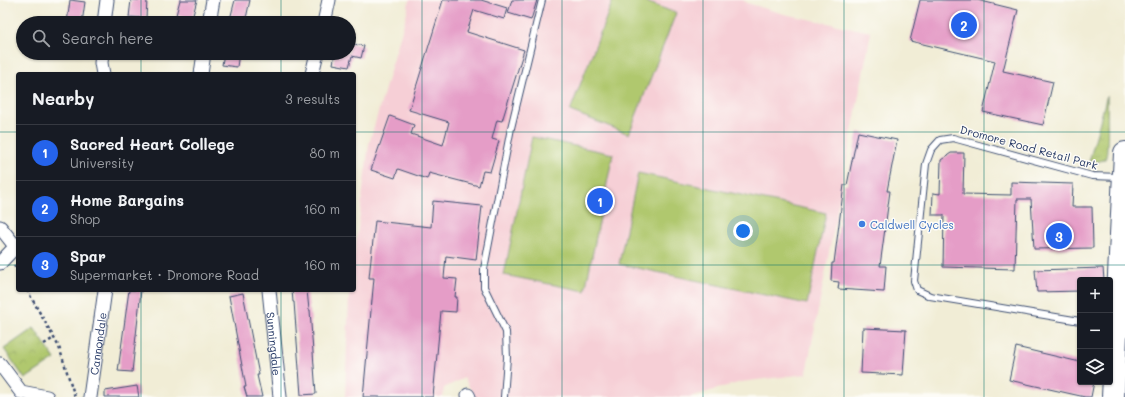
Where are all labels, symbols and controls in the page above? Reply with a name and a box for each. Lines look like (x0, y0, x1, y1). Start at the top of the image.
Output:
pin: 2 (951, 10, 977, 40)
search box (16, 16, 356, 60)
icon: search (30, 27, 52, 49)
text: Search here (62, 28, 153, 48)
text: Nearby (32, 87, 94, 109)
text: 3 results (285, 90, 340, 107)
street label: Dromore Road Retail Park (959, 121, 1100, 173)
text: Sacred Heart College (70, 134, 234, 154)
text: 1 (42, 144, 48, 161)
text: 80 m (310, 144, 340, 161)
text: University (70, 154, 134, 171)
pin: 1 (587, 186, 613, 216)
text: Home Bargains (70, 190, 184, 210)
text: 2 (41, 200, 49, 217)
text: 160 m (304, 200, 340, 217)
text: Shop (70, 210, 100, 227)
place label: Caldwell Cycles (870, 217, 954, 232)
marker: Caldwell Cycles (857, 219, 867, 229)
your location (733, 221, 753, 241)
pin: 3 (1046, 221, 1072, 251)
text: Spar (70, 246, 106, 266)
text: 3 (41, 256, 49, 273)
text: 160 m (304, 256, 340, 273)
text: Supermarket · Dromore Road (70, 266, 259, 283)
map controls (1077, 277, 1113, 385)
button: + (1077, 277, 1113, 313)
street label: Cannondale (86, 311, 109, 376)
street label: Sunningdale (264, 311, 285, 376)
button: − (1077, 313, 1113, 349)
button: layers (1077, 349, 1113, 385)

